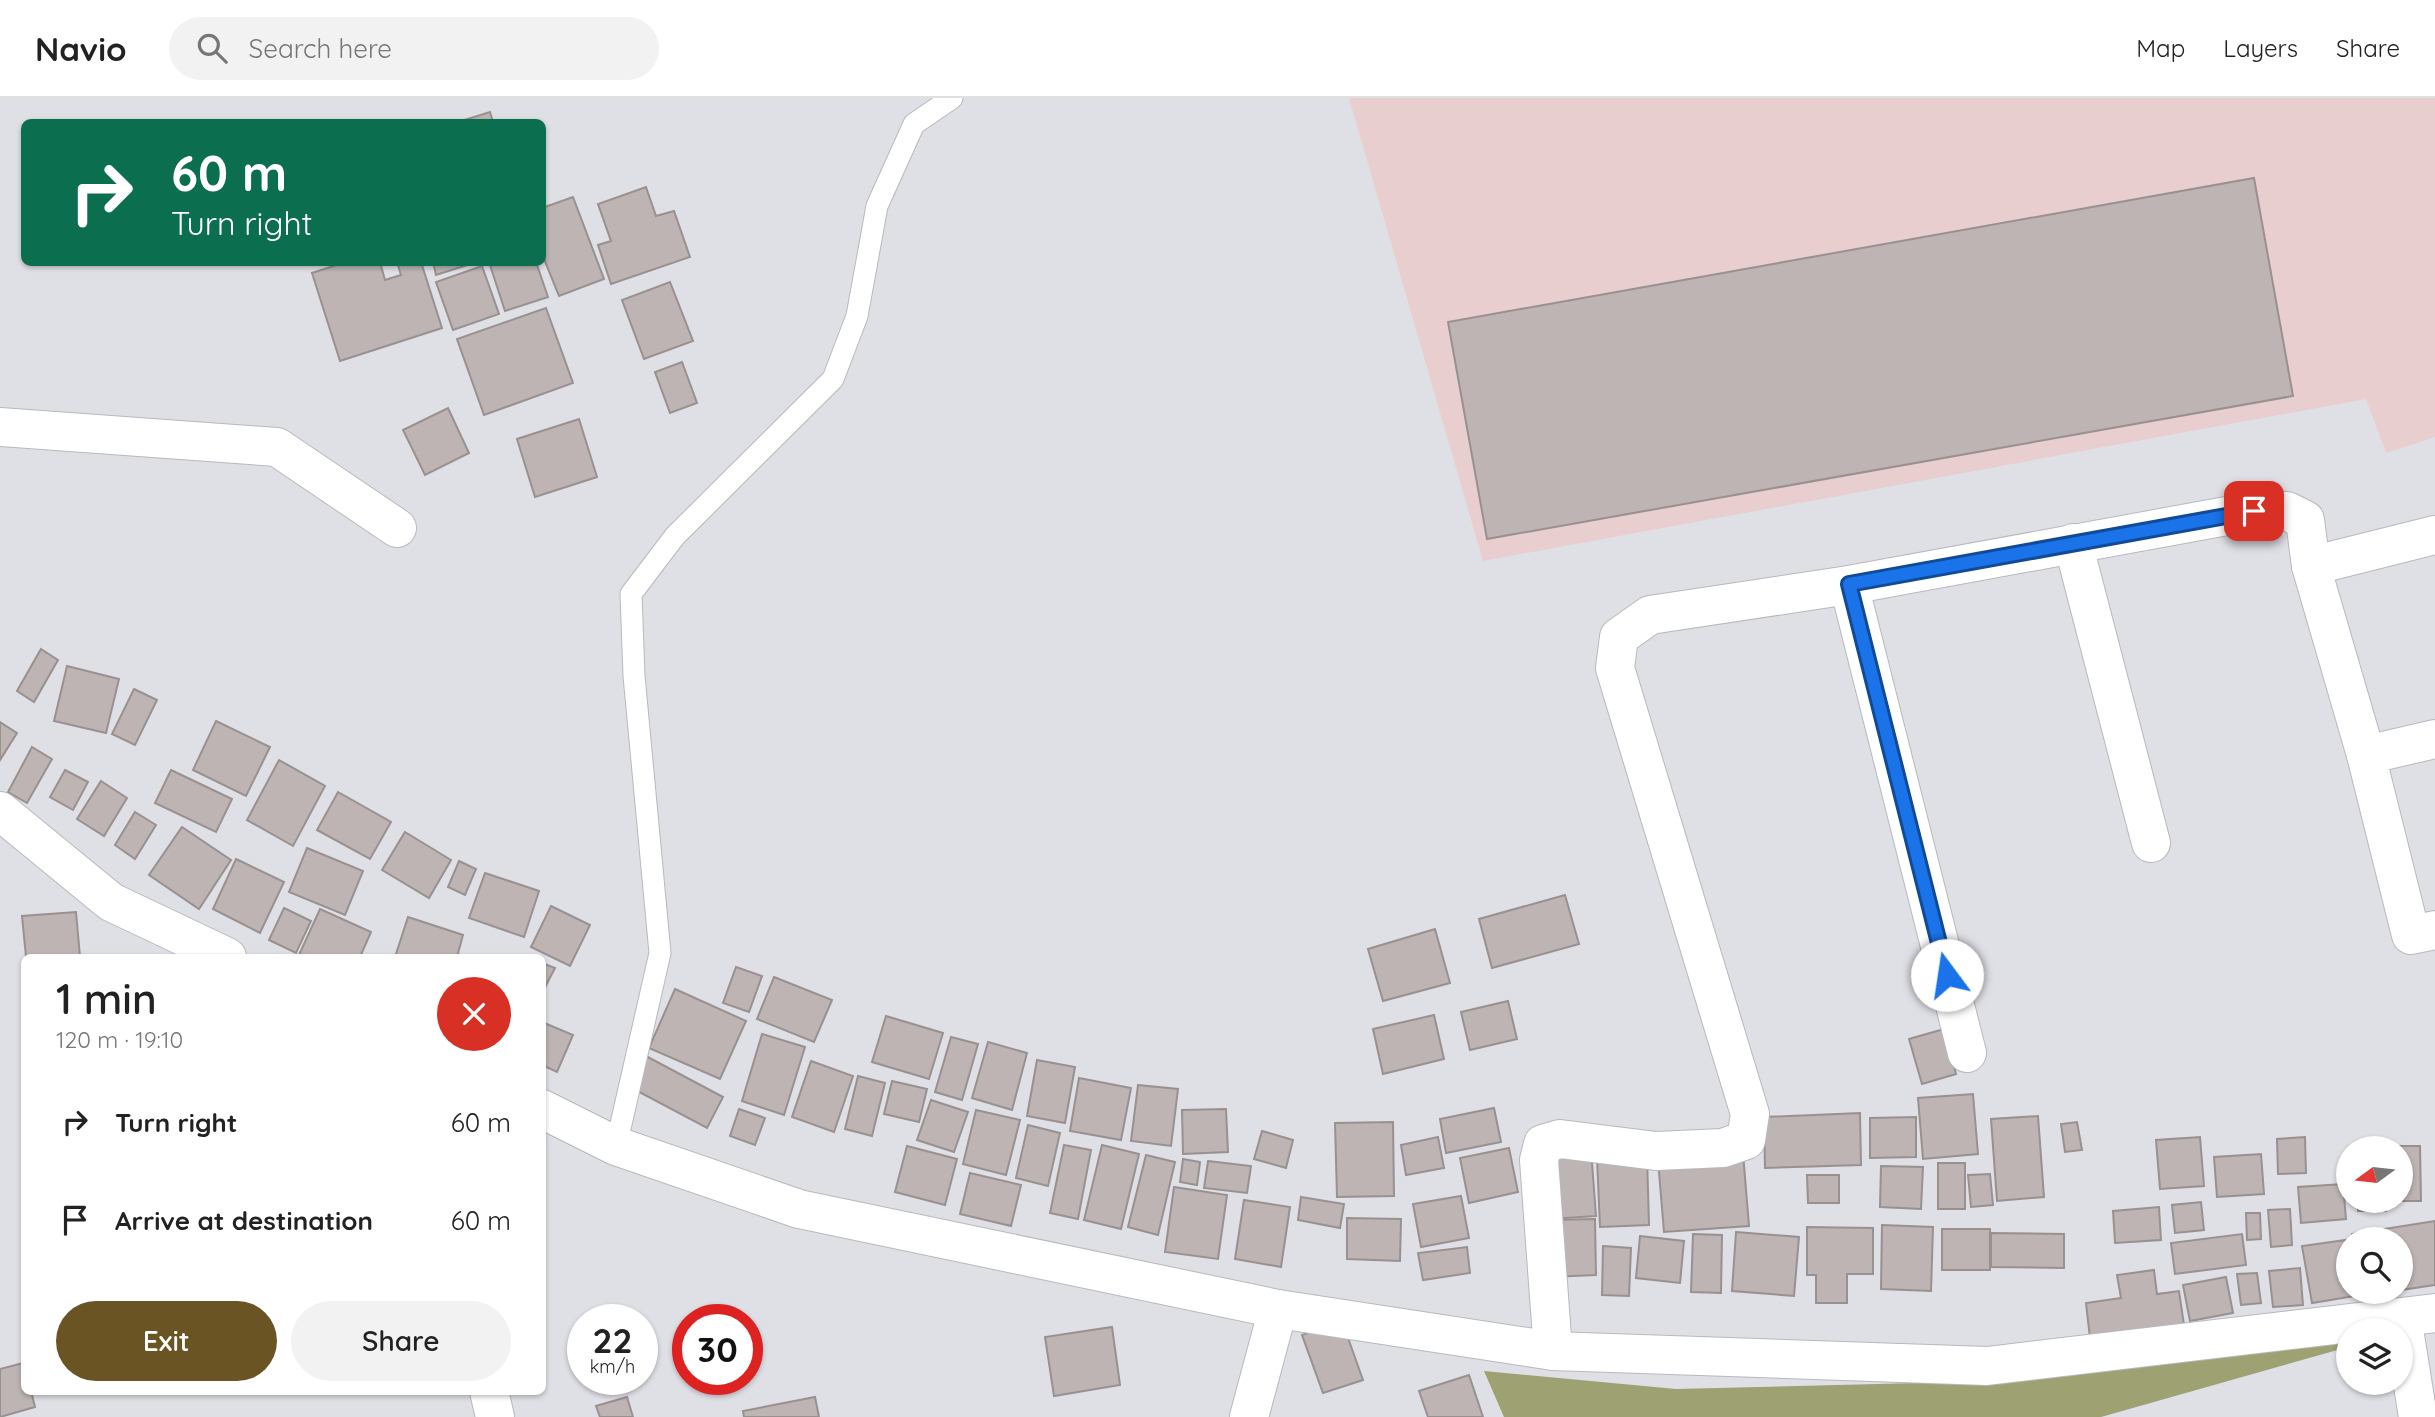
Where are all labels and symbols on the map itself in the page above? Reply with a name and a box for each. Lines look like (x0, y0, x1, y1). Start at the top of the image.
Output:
pin (2224, 481, 2284, 541)
position arrow (1910, 938, 1984, 1012)
north arrow (2336, 1136, 2413, 1213)
speed limit sign: 30 (672, 1304, 763, 1395)

